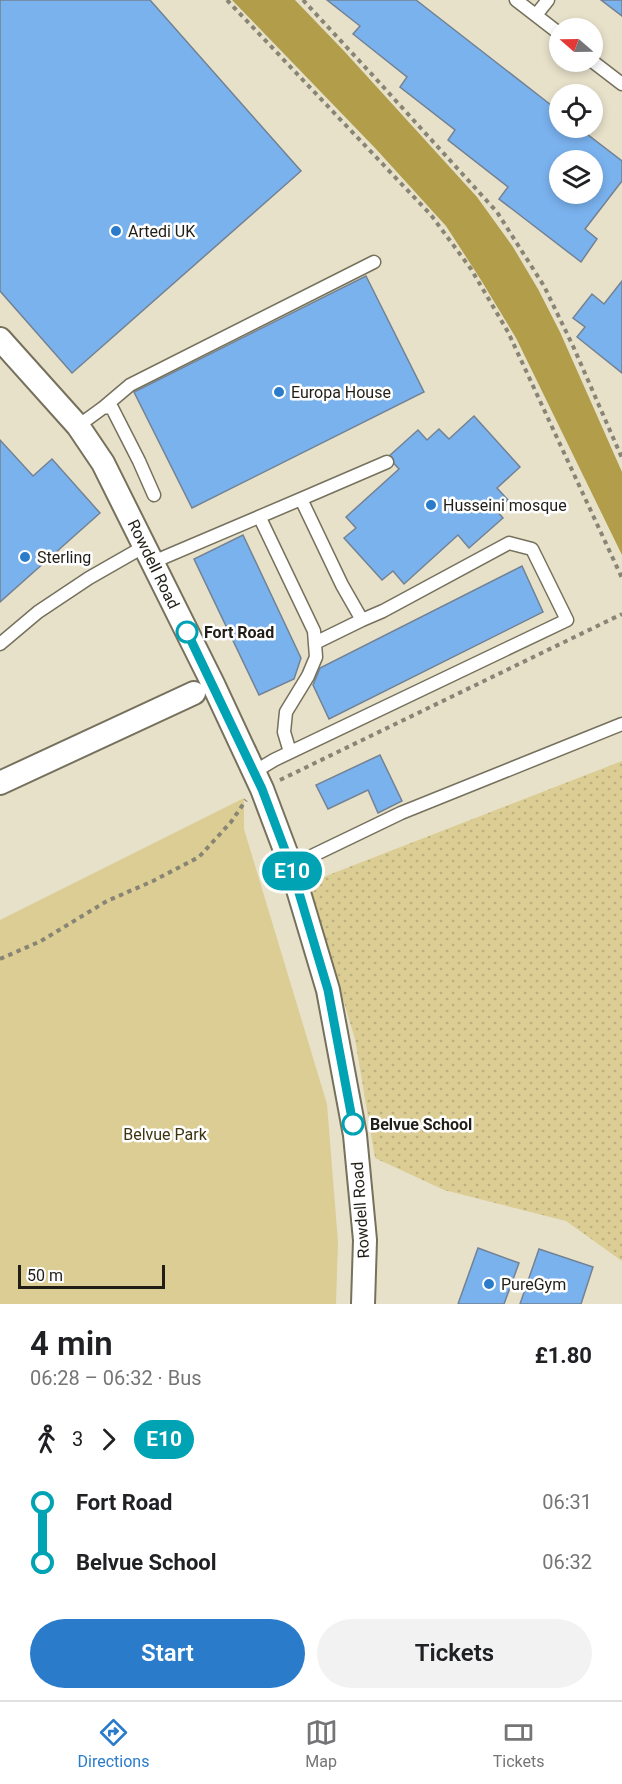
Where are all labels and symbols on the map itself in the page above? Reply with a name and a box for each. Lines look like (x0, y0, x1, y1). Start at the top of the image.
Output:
north arrow (549, 18, 603, 72)
place label: Artedi UK (128, 222, 196, 241)
marker: Artedi UK (109, 224, 123, 238)
place label: Europa House (291, 383, 391, 402)
marker: Europa House (272, 385, 286, 399)
place label: Husseini mosque (443, 496, 567, 515)
marker: Husseini mosque (424, 498, 438, 512)
street label: Rowdell Road (124, 516, 183, 612)
place label: Sterling (37, 548, 91, 567)
marker: Sterling (18, 550, 32, 564)
marker: Fort Road (176, 621, 198, 643)
place label: Fort Road (204, 623, 274, 642)
line badge: E10 (258, 852, 326, 890)
marker: Belvue School (342, 1113, 364, 1135)
place label: Belvue School (370, 1115, 472, 1134)
park label: Belvue Park (123, 1125, 208, 1144)
street label: Rowdell Road (348, 1161, 373, 1259)
scale bar (18, 1262, 165, 1290)
place label: PureGym (501, 1275, 566, 1294)
marker: PureGym (482, 1277, 496, 1291)

